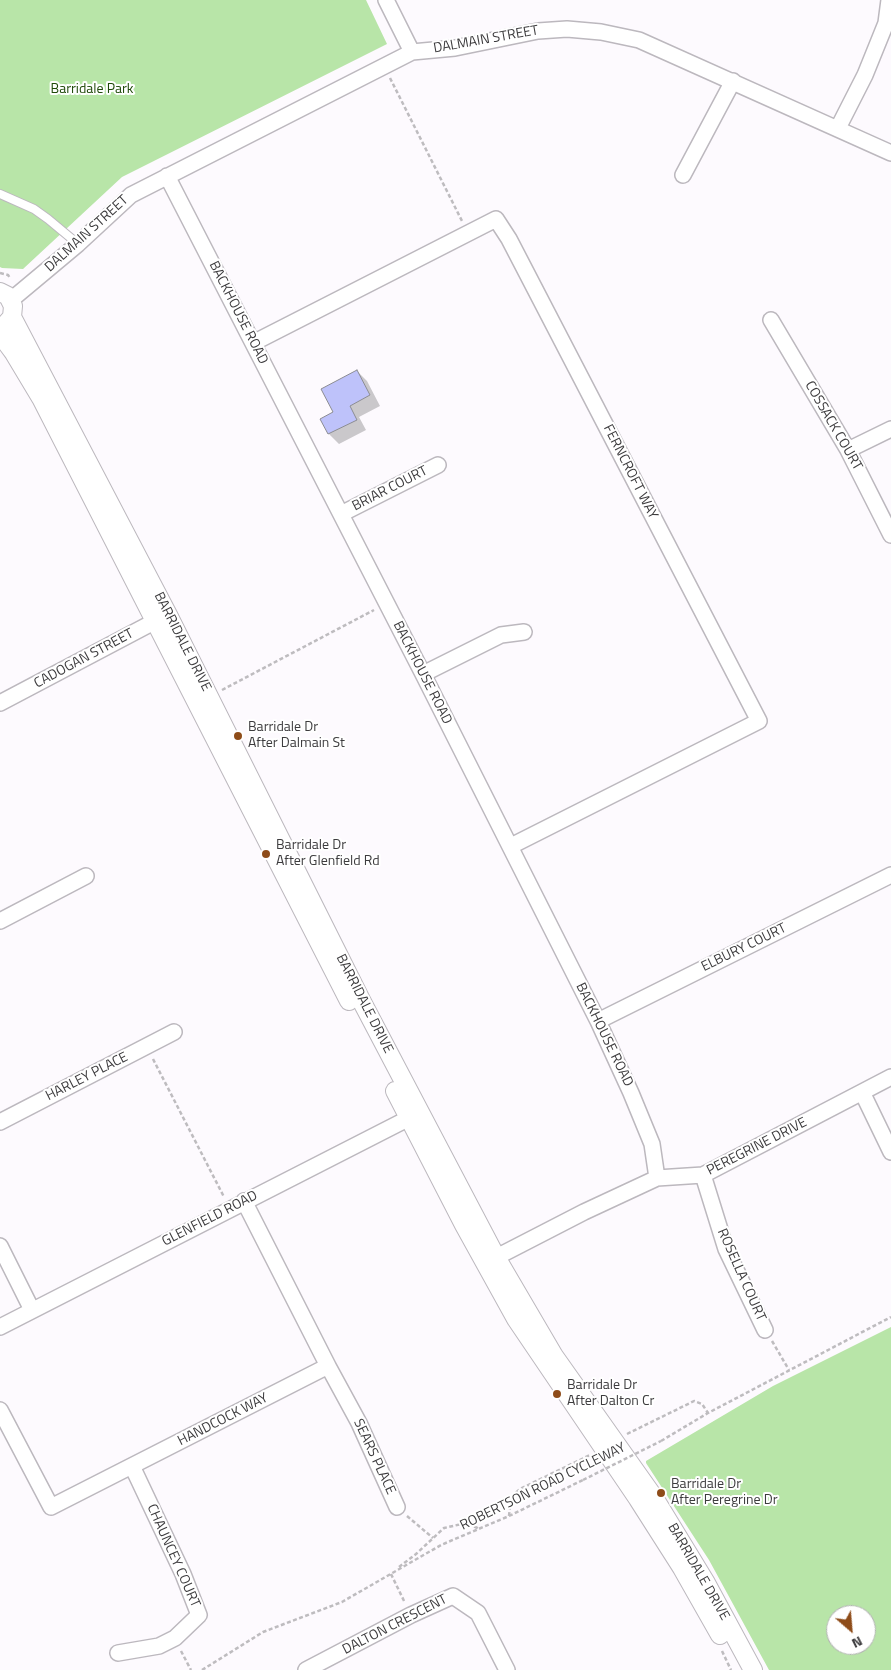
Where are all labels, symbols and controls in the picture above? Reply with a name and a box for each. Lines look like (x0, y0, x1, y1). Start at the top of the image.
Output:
street label: DALMAIN STREET (432, 22, 540, 58)
park label: Barridale Park (51, 82, 133, 98)
street label: DALMAIN STREET (42, 192, 132, 276)
street label: BACKHOUSE ROAD (205, 259, 271, 367)
street label: COSSACK COURT (801, 378, 865, 474)
street label: FERNCROFT WAY (599, 422, 661, 522)
street label: BRIAR COURT (350, 463, 430, 515)
street label: BARRIDALE DRIVE (150, 590, 214, 694)
street label: BACKHOUSE ROAD (389, 619, 455, 727)
street label: CADOGAN STREET (31, 626, 137, 692)
place label: Barridale Dr After Dalmain St (248, 720, 345, 752)
marker: Barridale Dr After Dalmain St (232, 730, 244, 742)
place label: Barridale Dr After Glenfield Rd (276, 838, 380, 870)
marker: Barridale Dr After Glenfield Rd (260, 848, 272, 860)
street label: ELBURY COURT (699, 920, 789, 976)
street label: BARRIDALE DRIVE (332, 952, 396, 1056)
street label: BACKHOUSE ROAD (572, 980, 636, 1090)
street label: HARLEY PLACE (43, 1049, 131, 1105)
street label: PEREGRINE DRIVE (704, 1114, 810, 1180)
street label: GLENFIELD ROAD (159, 1188, 261, 1250)
street label: ROSELLA COURT (713, 1226, 769, 1324)
place label: Barridale Dr After Dalton Cr (567, 1378, 654, 1410)
marker: Barridale Dr After Dalton Cr (551, 1388, 563, 1400)
street label: HANDCOCK WAY (175, 1390, 271, 1450)
street label: SEARS PLACE (349, 1417, 399, 1497)
street label: ROBERTSON ROAD CYCLEWAY (458, 1440, 628, 1534)
place label: Barridale Dr After Peregrine Dr (671, 1477, 778, 1510)
marker: Barridale Dr After Peregrine Dr (655, 1487, 667, 1499)
street label: CHAUNCEY COURT (143, 1502, 203, 1610)
street label: BARRIDALE DRIVE (663, 1521, 733, 1623)
street label: DALTON CRESCENT (340, 1591, 450, 1659)
north arrow (826, 1605, 876, 1655)
text: N (849, 1631, 867, 1654)

